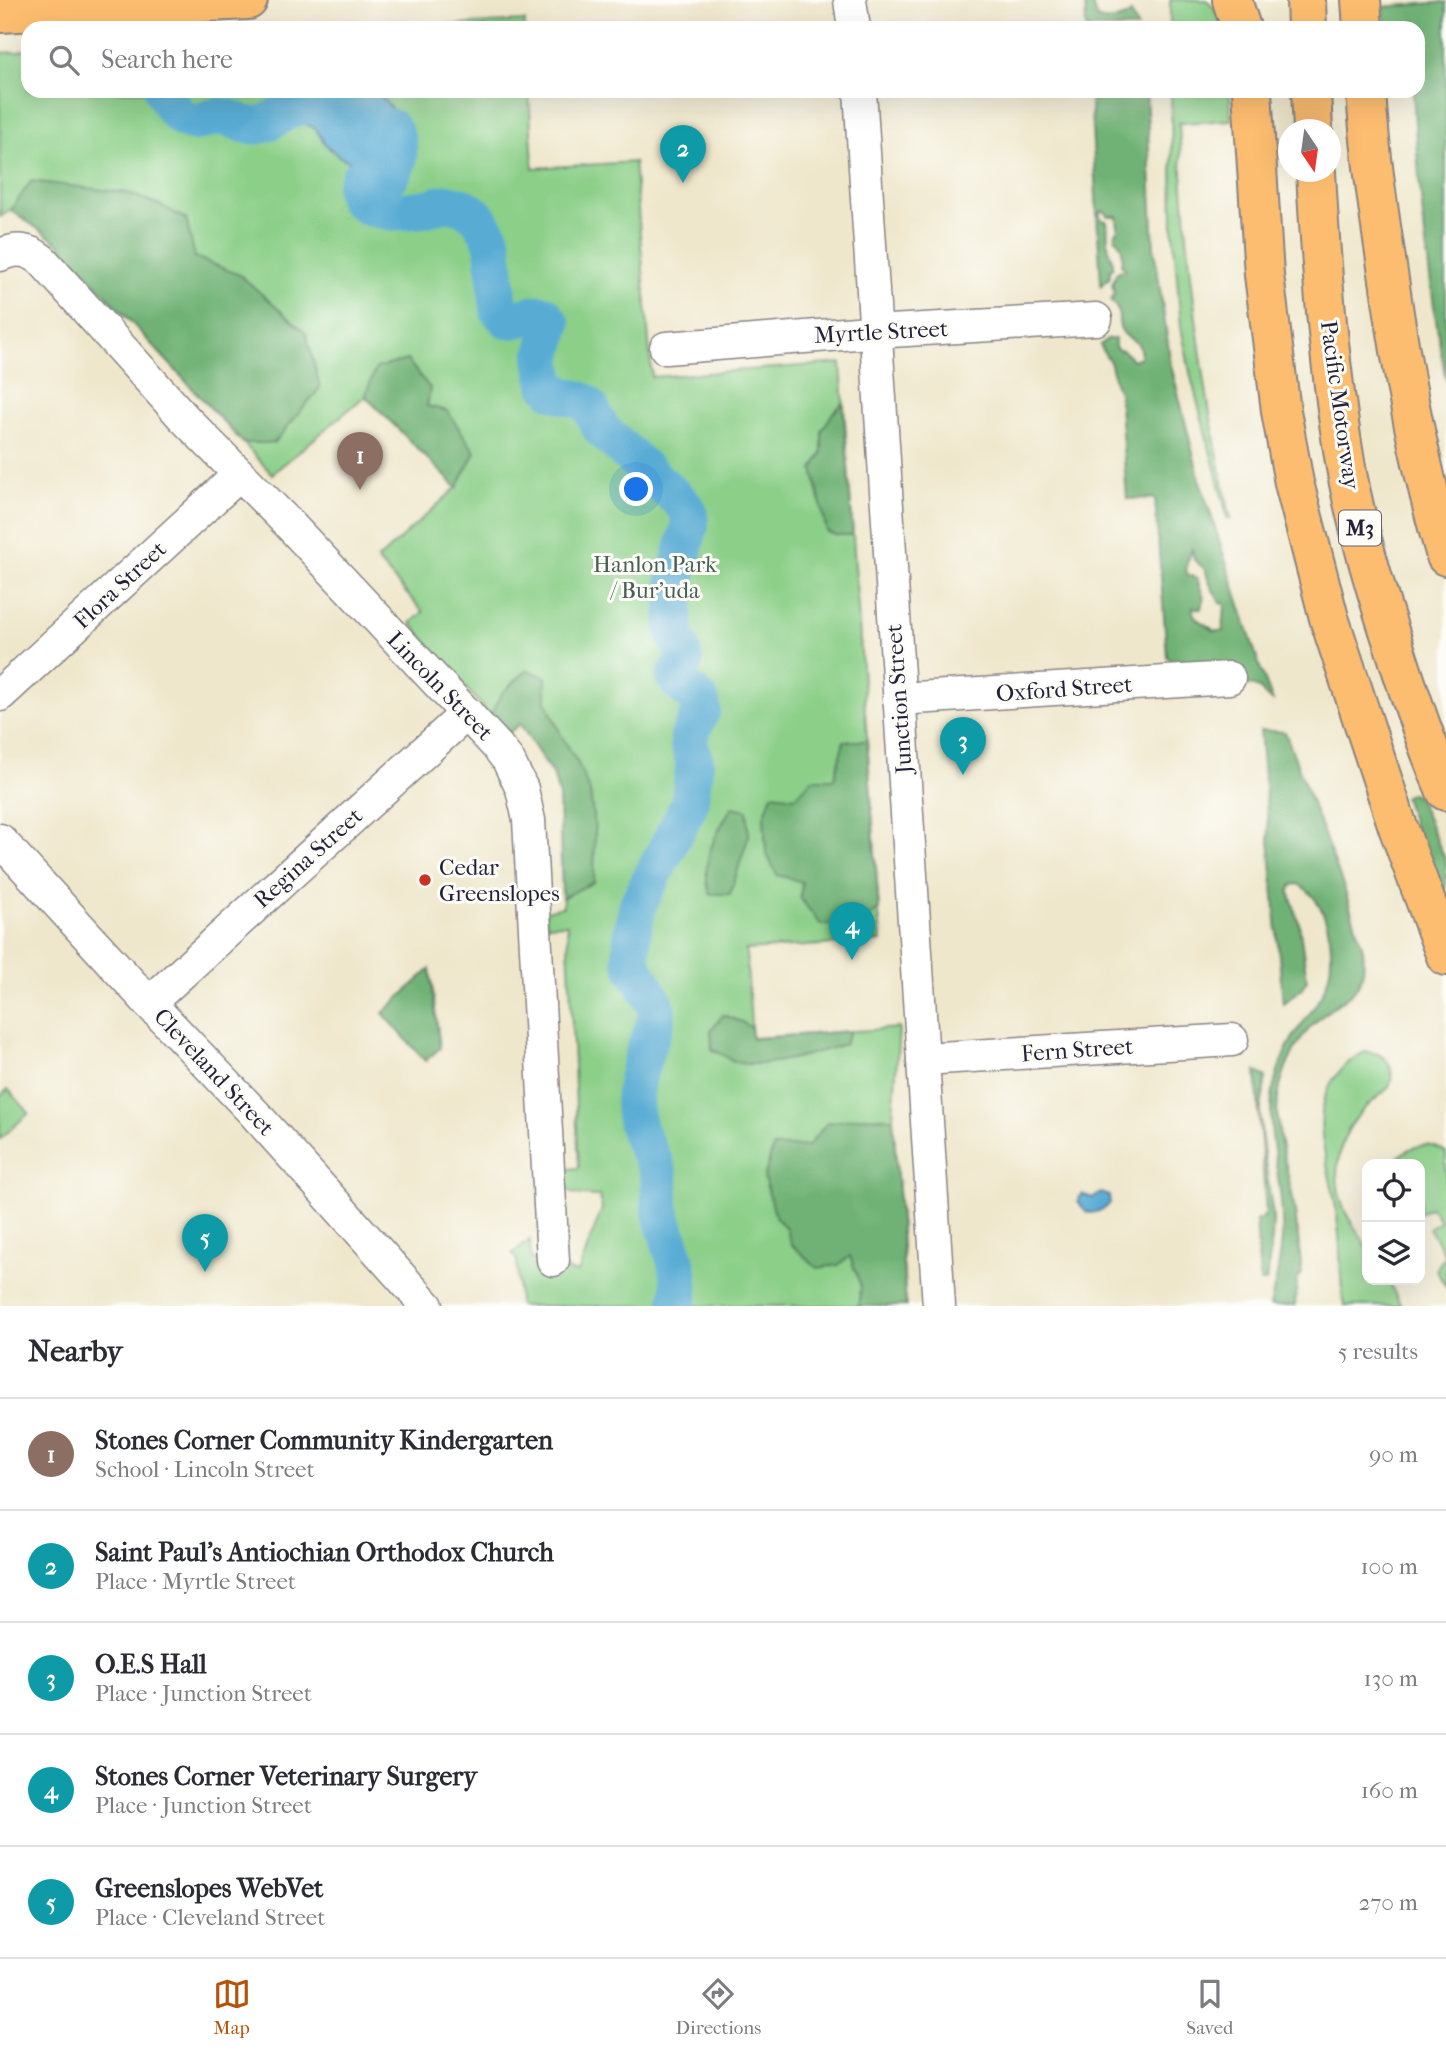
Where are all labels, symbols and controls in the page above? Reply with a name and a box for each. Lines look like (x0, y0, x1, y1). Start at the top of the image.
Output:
search box (21, 21, 1425, 98)
icon: search (45, 41, 83, 79)
text: Search here (101, 44, 233, 75)
north arrow (1278, 119, 1341, 182)
pin: 2 (660, 125, 706, 183)
street label: Myrtle Street (813, 315, 949, 349)
street label: Pacific Motorway (1315, 319, 1365, 492)
pin: 1 (337, 432, 383, 490)
your location (619, 472, 653, 506)
road number: M3 (1339, 510, 1381, 546)
street label: Flora Street (68, 535, 172, 635)
park label: Hanlon Park / Bur'uda (593, 551, 718, 604)
street label: Junction Street (880, 623, 918, 777)
street label: Lincoln Street (381, 626, 499, 746)
street label: Oxford Street (995, 671, 1133, 707)
pin: 3 (940, 717, 986, 775)
street label: Regina Street (248, 802, 368, 914)
place label: Cedar Greenslopes (439, 854, 560, 907)
marker: Cedar Greenslopes (417, 872, 433, 888)
pin: 4 (829, 902, 875, 960)
street label: Cleveland Street (148, 1003, 280, 1141)
street label: Fern Street (1020, 1033, 1134, 1067)
map controls (1362, 1159, 1425, 1285)
button: locate (1362, 1159, 1425, 1222)
pin: 5 (182, 1214, 228, 1272)
button: layers (1362, 1222, 1425, 1285)
text: Nearby (28, 1334, 123, 1369)
text: 5 results (1338, 1338, 1418, 1365)
text: Stones Corner Community Kindergarten (95, 1425, 553, 1456)
text: 1 (47, 1441, 55, 1468)
text: 90 m (1369, 1441, 1418, 1468)
text: School · Lincoln Street (95, 1456, 315, 1483)
text: Saint Paul's Antiochian Orthodox Church (95, 1537, 554, 1568)
text: 2 (45, 1553, 57, 1580)
text: 100 m (1360, 1553, 1418, 1580)
text: Place · Myrtle Street (95, 1568, 296, 1595)
text: O.E.S Hall (95, 1649, 207, 1680)
text: 3 (46, 1665, 56, 1692)
text: 130 m (1364, 1665, 1418, 1692)
text: Place · Junction Street (95, 1680, 312, 1707)
text: Stones Corner Veterinary Surgery (95, 1761, 477, 1792)
text: 4 (44, 1777, 58, 1804)
text: 160 m (1361, 1777, 1418, 1804)
text: Place · Junction Street (95, 1792, 312, 1819)
text: Greenslopes WebVet (95, 1873, 323, 1904)
text: 5 (46, 1889, 56, 1916)
text: 270 m (1358, 1889, 1418, 1916)
text: Place · Cleveland Street (95, 1904, 325, 1931)
tab: Map (213, 1975, 251, 2039)
tab: Directions (676, 1975, 761, 2039)
tab: Saved (1186, 1975, 1233, 2039)

